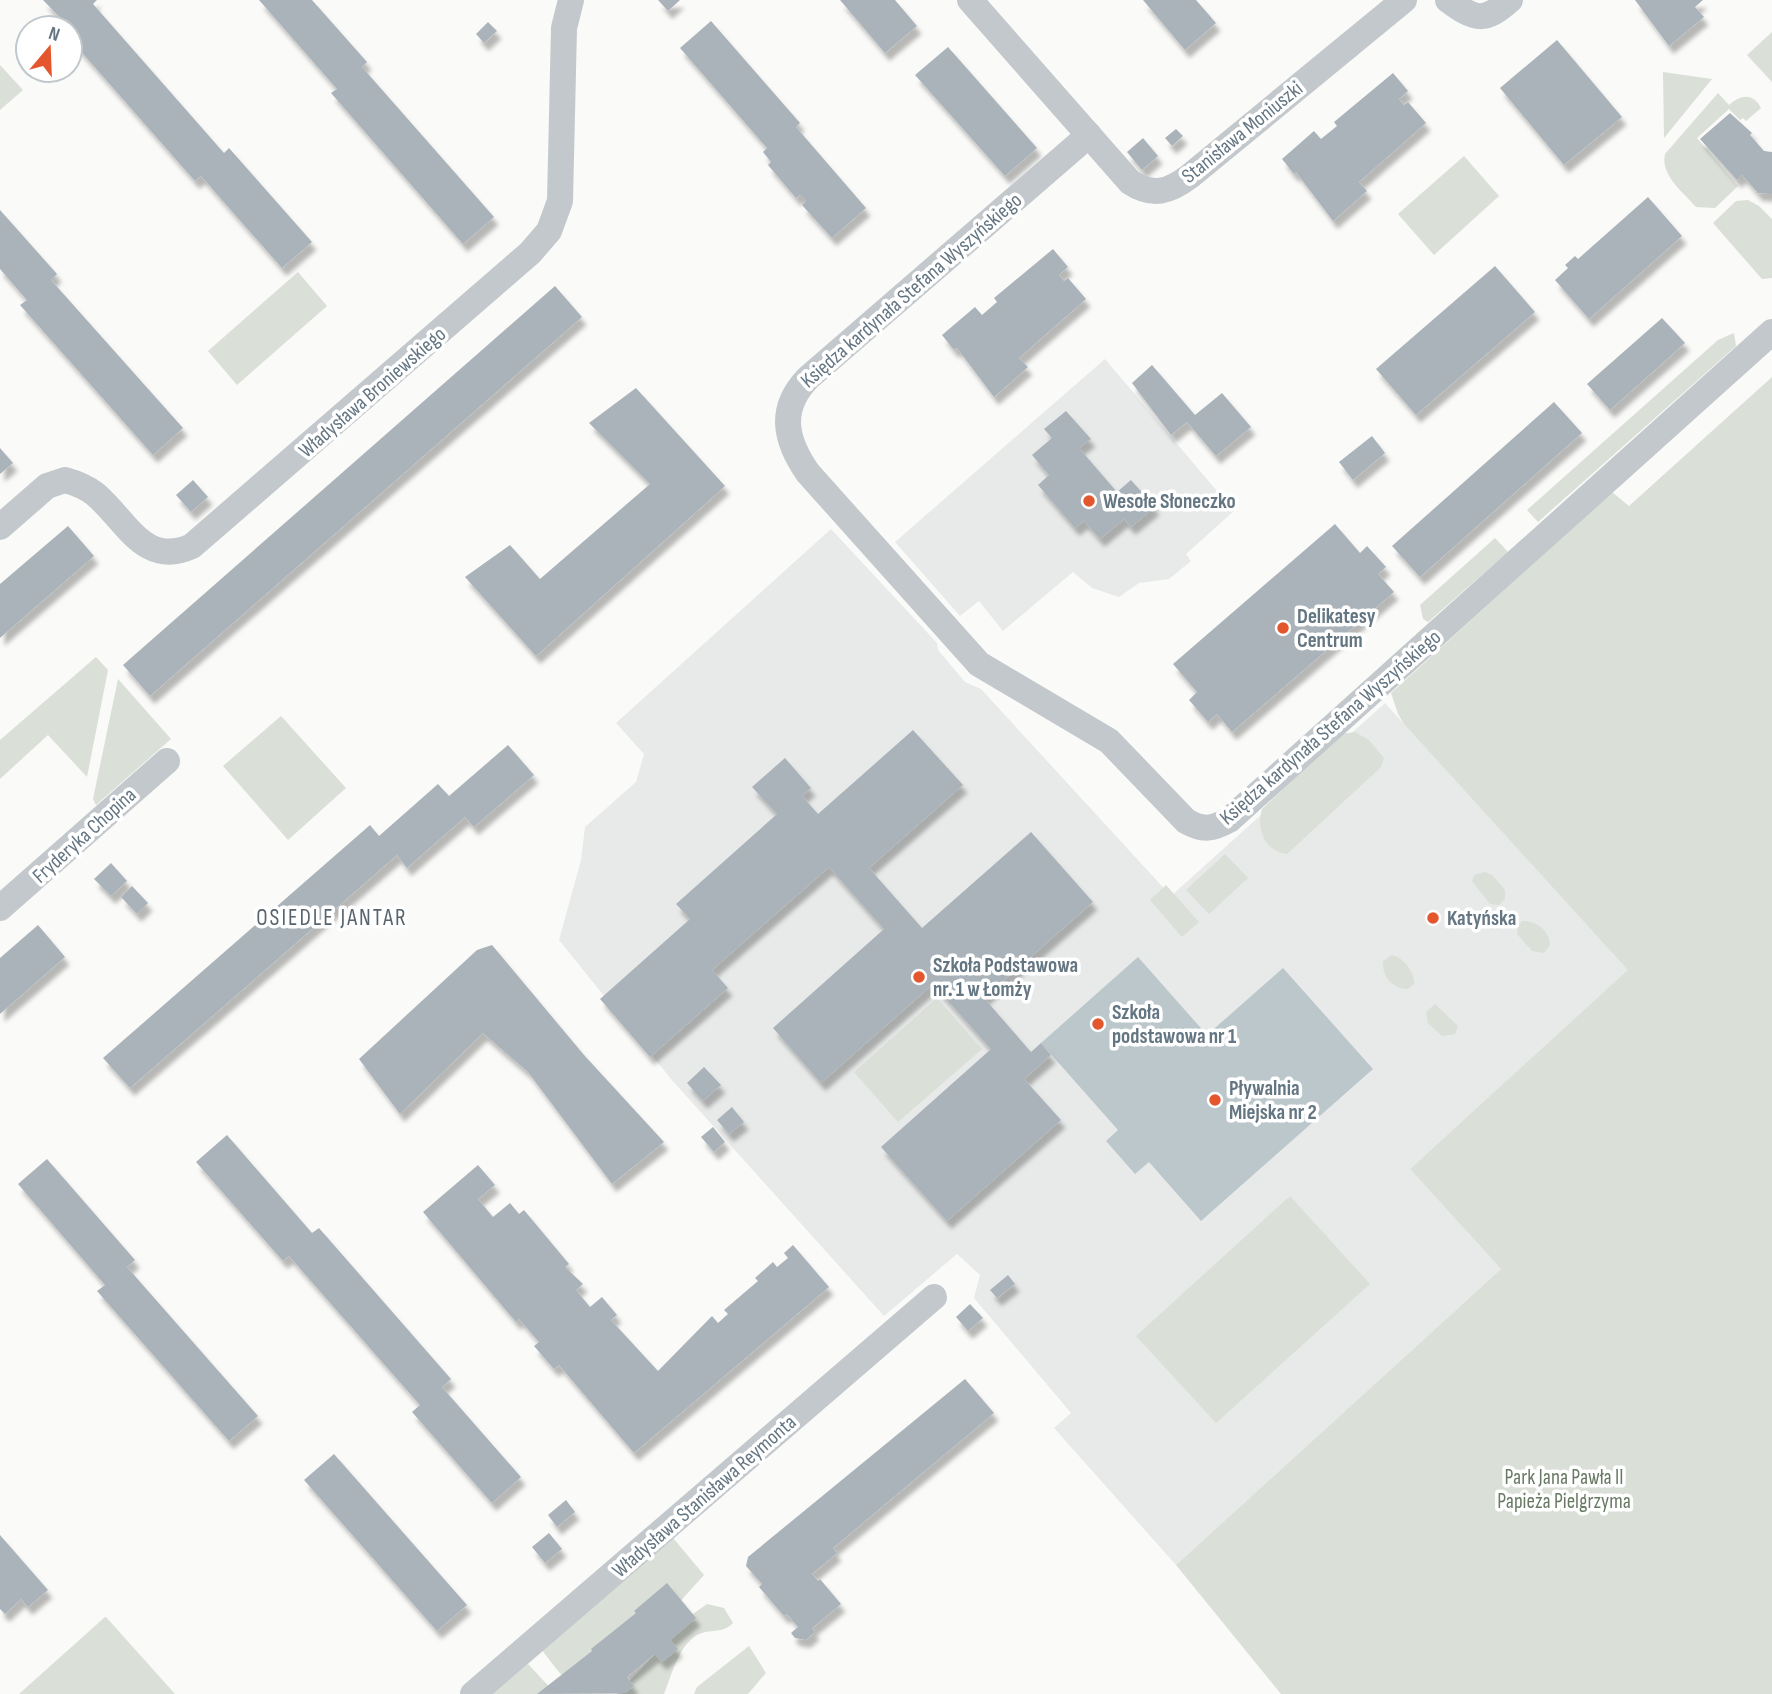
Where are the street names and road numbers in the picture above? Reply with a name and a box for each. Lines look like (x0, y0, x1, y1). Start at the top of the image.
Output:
street label: Stanisława Moniuszki (1177, 76, 1308, 189)
street label: Księdza kardynała Stefana Wyszyńskiego (796, 188, 1027, 393)
street label: Władysława Broniewskiego (294, 322, 451, 463)
street label: Księdza kardynała Stefana Wyszyńskiego (1215, 625, 1446, 830)
street label: Fryderyka Chopina (27, 782, 141, 888)
street label: Władysława Stanisława Reymonta (607, 1410, 801, 1583)

